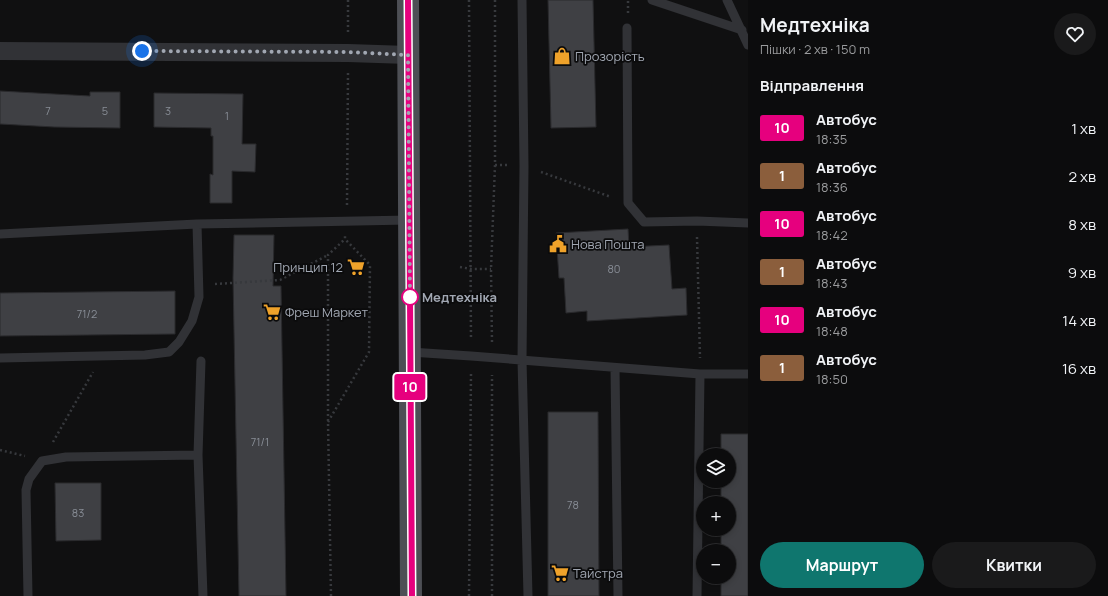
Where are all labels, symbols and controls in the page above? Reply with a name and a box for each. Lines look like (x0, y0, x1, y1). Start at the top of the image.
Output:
text: Медтехніка (760, 12, 870, 38)
button: heart (1054, 13, 1096, 55)
text: Пішки · 2 хв · 150 m (760, 40, 870, 58)
your location (132, 41, 152, 61)
shop icon: Прозорість (552, 46, 572, 66)
place label: Прозорість (575, 47, 645, 65)
text: Відправлення (760, 75, 864, 96)
house number: 7 (45, 103, 51, 118)
house number: 5 (102, 103, 108, 118)
house number: 3 (165, 103, 171, 118)
house number: 1 (225, 108, 229, 123)
text: Автобус (816, 109, 877, 130)
text: 10 (774, 118, 790, 137)
text: 1 хв (1071, 118, 1096, 139)
text: 18:35 (816, 130, 847, 148)
text: Автобус (816, 157, 877, 178)
text: 1 (779, 166, 785, 185)
text: 2 хв (1069, 166, 1096, 187)
text: 18:36 (816, 178, 848, 196)
text: Автобус (816, 205, 877, 226)
text: 10 (774, 214, 790, 233)
text: 8 хв (1068, 214, 1096, 235)
text: 18:42 (816, 226, 848, 244)
public building icon: Нова Пошта (548, 234, 568, 254)
place label: Нова Пошта (571, 235, 644, 253)
text: Автобус (816, 253, 877, 274)
supermarket icon: Принцип 12 (346, 257, 366, 277)
place label: Принцип 12 (273, 258, 343, 276)
house number: 80 (607, 261, 621, 276)
text: 1 (779, 262, 785, 281)
text: 9 хв (1068, 262, 1096, 283)
text: 18:43 (816, 274, 847, 292)
marker: Медтехніка (401, 288, 419, 306)
place label: Медтехніка (422, 288, 497, 306)
text: Автобус (816, 301, 877, 322)
supermarket icon: Фреш Маркет (262, 302, 282, 322)
place label: Фреш Маркет (285, 303, 369, 321)
house number: 71/2 (77, 306, 97, 321)
text: 10 (774, 310, 790, 329)
text: 14 хв (1062, 310, 1096, 331)
text: 18:48 (816, 322, 848, 340)
text: Автобус (816, 349, 877, 370)
text: 1 (779, 358, 785, 377)
text: 16 хв (1062, 358, 1096, 379)
text: 18:50 (816, 370, 848, 388)
line badge: 10 (392, 374, 428, 400)
text: 10 (402, 377, 418, 396)
house number: 71/1 (251, 434, 269, 449)
map controls (696, 448, 736, 584)
button: layers (696, 448, 736, 488)
button: + (696, 496, 736, 536)
house number: 78 (567, 497, 579, 512)
house number: 83 (72, 505, 84, 520)
button: Маршрут (760, 542, 924, 588)
button: Квитки (932, 542, 1096, 588)
button: − (696, 544, 736, 584)
supermarket icon: Тайстра (550, 563, 570, 583)
place label: Тайстра (573, 564, 623, 582)

